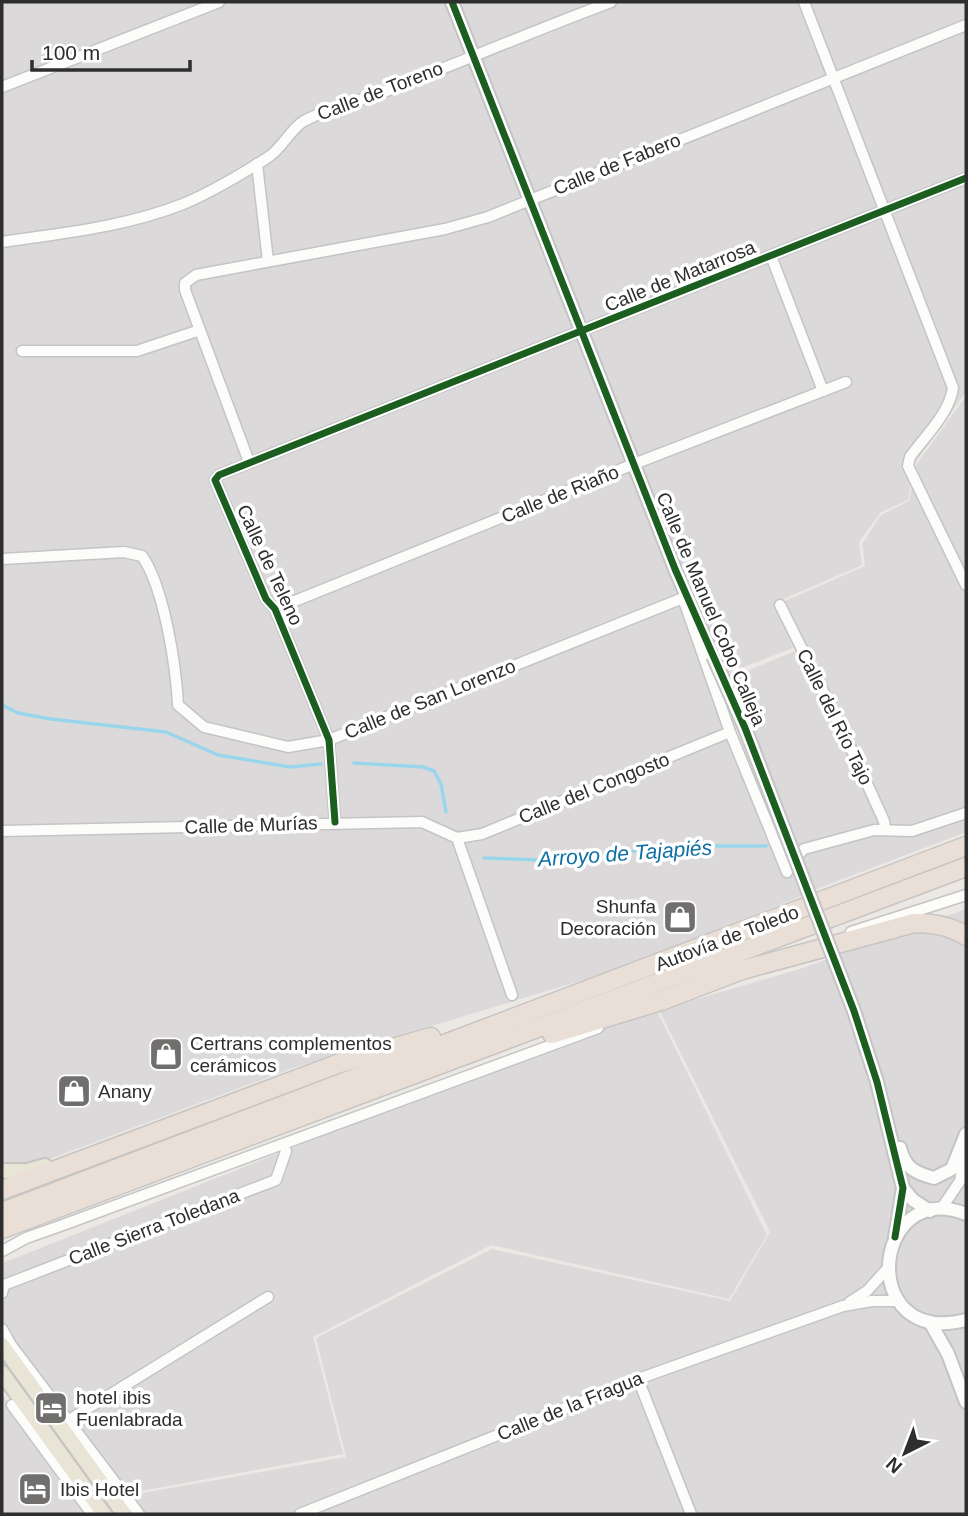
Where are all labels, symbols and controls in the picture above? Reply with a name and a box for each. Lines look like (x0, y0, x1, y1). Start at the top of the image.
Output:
scale bar (32, 28, 189, 72)
text: 100 m (42, 41, 100, 64)
street label: Calle de Toreno (314, 57, 446, 125)
street label: Calle de Fabero (550, 129, 684, 199)
street label: Calle de Matarrosa (602, 236, 759, 316)
street label: Calle de Riaño (498, 461, 622, 527)
street label: Calle de Manuel Cobo Calleja (652, 489, 770, 729)
street label: Calle de Teleno (233, 501, 307, 629)
street label: Calle del Río Tajo (793, 646, 877, 788)
street label: Calle de San Lorenzo (341, 655, 519, 743)
street label: Calle del Congosto (516, 748, 672, 828)
street label: Calle de Murías (184, 812, 318, 838)
water label: Arroyo de Tajapiés (535, 835, 713, 871)
place label: Shunfa Decoración (560, 896, 656, 939)
shop icon: Shunfa Decoración (661, 898, 699, 936)
street label: Autovía de Toledo (652, 901, 802, 975)
place label: Certrans complementos cerámicos (190, 1033, 392, 1076)
shop icon: Certrans complementos cerámicos (147, 1035, 185, 1073)
shop icon: Anany (55, 1072, 93, 1110)
place label: Anany (98, 1081, 152, 1102)
street label: Calle Sierra Toledana (66, 1185, 243, 1269)
street label: Calle de la Fragua (494, 1367, 646, 1445)
place label: hotel ibis Fuenlabrada (76, 1387, 183, 1430)
hotel icon: hotel ibis Fuenlabrada (32, 1389, 70, 1427)
north arrow (870, 1418, 940, 1488)
text: N (882, 1453, 906, 1478)
hotel icon: Ibis Hotel (16, 1470, 54, 1508)
place label: Ibis Hotel (60, 1479, 139, 1500)

